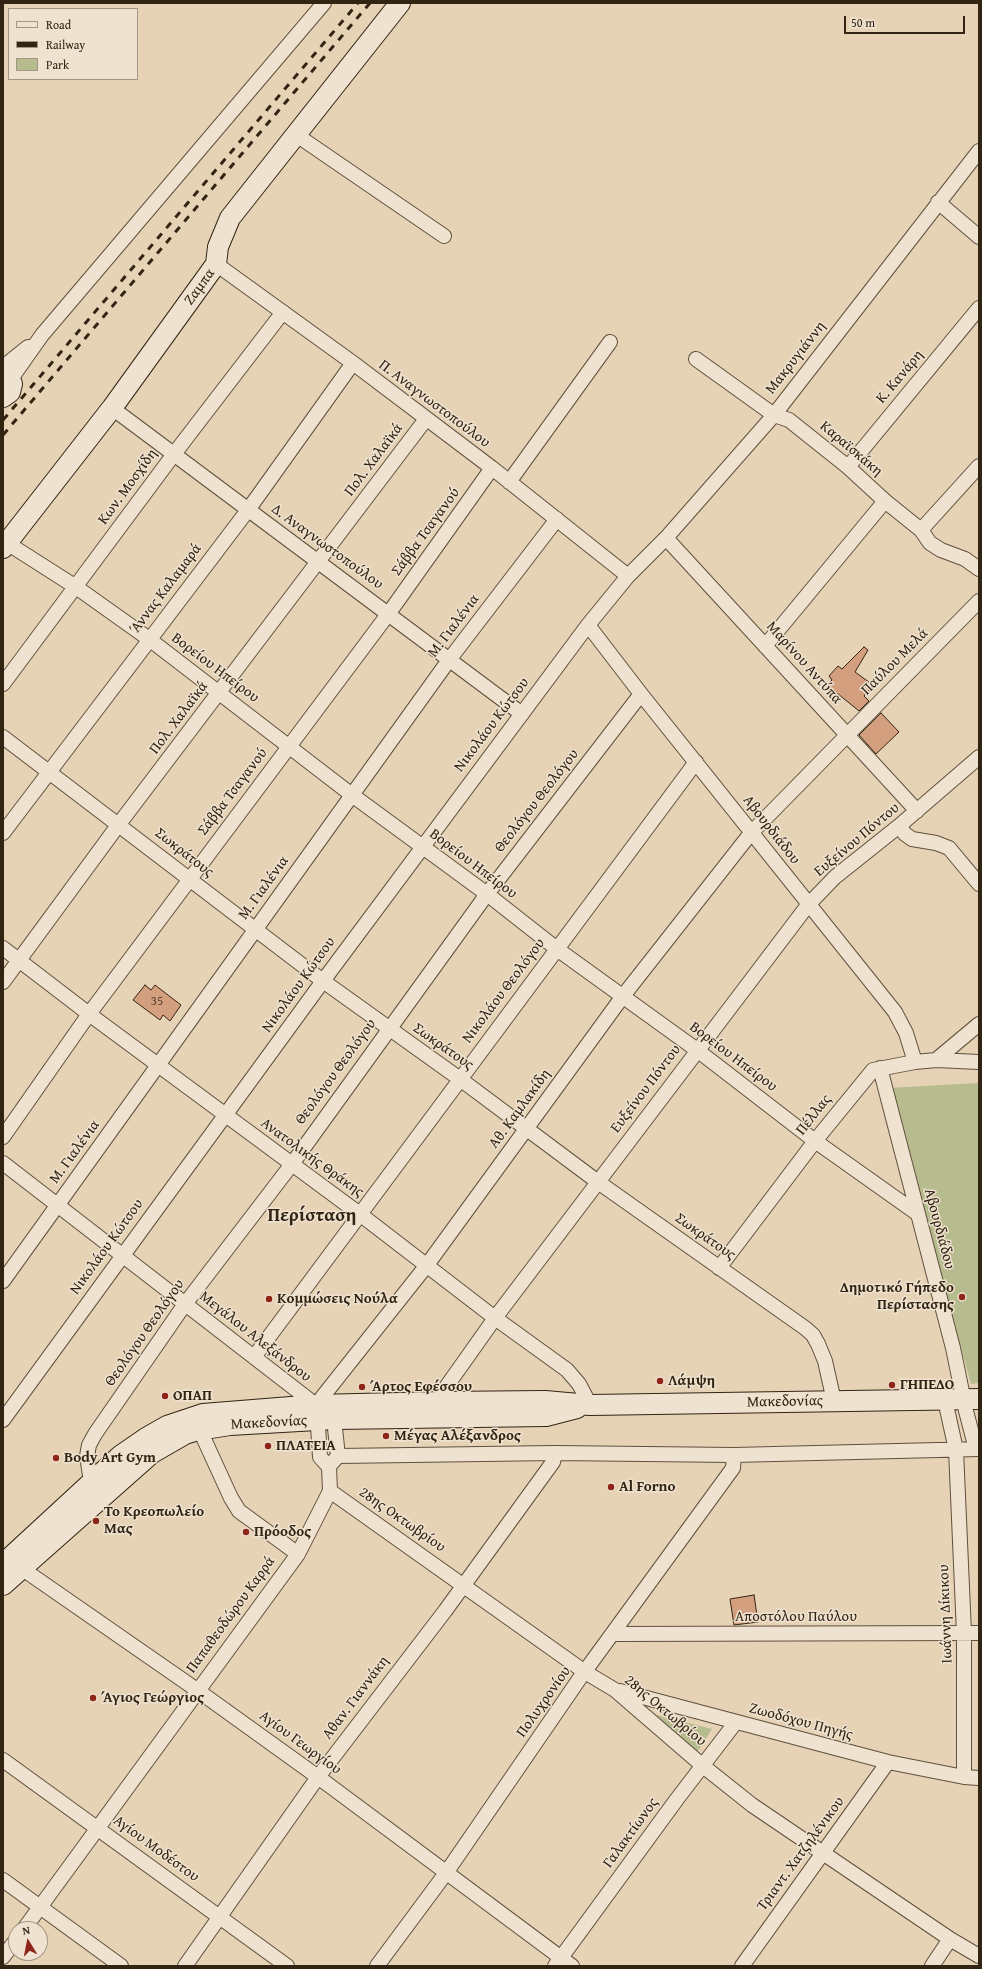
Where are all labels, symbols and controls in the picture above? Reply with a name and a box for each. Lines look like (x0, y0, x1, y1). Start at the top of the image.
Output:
legend (8, 8, 138, 80)
scale bar (846, 8, 967, 34)
text: 50 m (851, 14, 875, 31)
text: Road (46, 16, 71, 33)
text: Railway (46, 36, 85, 53)
text: Park (46, 56, 69, 73)
street label: Ζαμπα (181, 265, 219, 309)
street label: Μακρυγιάννη (762, 318, 830, 398)
street label: Κ. Κανάρη (873, 347, 927, 407)
street label: Π. Αναγνωστοπούλου (375, 356, 493, 452)
street label: Καραϊσκάκη (816, 418, 886, 480)
street label: Πολ. Χαλαϊκά (341, 420, 407, 500)
street label: Κων. Μοσχίδη (95, 446, 161, 528)
street label: Σάββα Τσαγανού (388, 484, 464, 580)
street label: Δ. Αναγνωστοπούλου (268, 500, 386, 594)
street label: Άννας Καλαμαρά (126, 540, 206, 638)
street label: Μ. Γιαλένια (424, 591, 484, 661)
street label: Μαρίνου Αντύπα (762, 618, 846, 708)
street label: Παύλου Μελά (858, 625, 932, 699)
street label: Βορείου Ηπείρου (168, 629, 262, 707)
street label: Νικολάου Κώτσου (451, 674, 533, 776)
street label: Πολ. Χαλαϊκά (146, 678, 212, 758)
street label: Σάββα Τσαγανού (194, 745, 272, 839)
street label: Θεολόγου Θεολόγου (491, 746, 583, 856)
street label: Αβουρδιάδου (738, 792, 804, 868)
street label: Ευξείνου Πόντου (811, 799, 903, 881)
street label: Σωκράτους (151, 824, 217, 882)
street label: Βορείου Ηπείρου (426, 825, 520, 903)
street label: Μ. Γιαλένια (235, 853, 293, 923)
street label: Νικολάου Κώτσου (258, 934, 340, 1036)
street label: Νικολάου Θεολόγου (459, 935, 549, 1047)
house number: 35 (151, 994, 163, 1010)
street label: Θεολόγου Θεολόγου (292, 1016, 380, 1128)
street label: Βορείου Ηπείρου (686, 1018, 780, 1096)
street label: Σωκράτους (409, 1020, 477, 1074)
street label: Ευξείνου Πόντου (607, 1041, 685, 1137)
street label: Αθ. Καμλακίδη (485, 1066, 555, 1152)
street label: Πέλλας (793, 1091, 835, 1139)
street label: Ανατολικής Θράκης (257, 1114, 367, 1202)
street label: Μ. Γιαλένια (46, 1117, 104, 1187)
street label: Αβουρδιάδου (920, 1187, 958, 1271)
street label: Νικολάου Κώτσου (66, 1196, 148, 1298)
district label: Περίσταση (268, 1205, 356, 1227)
street label: Σωκράτους (671, 1210, 739, 1264)
street label: Θεολόγου Θεολόγου (101, 1276, 189, 1390)
place label: Δημοτικό Γήπεδο Περίστασης (840, 1279, 954, 1314)
street label: Μεγάλου Αλεξάνδρου (196, 1288, 314, 1386)
place label: Κομμώσεις Νούλα (277, 1290, 398, 1308)
marker: Δημοτικό Γήπεδο Περίστασης (957, 1292, 967, 1302)
marker: Κομμώσεις Νούλα (264, 1294, 274, 1304)
place label: Λάμψη (668, 1372, 715, 1390)
marker: Λάμψη (655, 1376, 665, 1386)
place label: ΓΗΠΕΔΟ (900, 1376, 954, 1394)
place label: Άρτος Εφέσσου (370, 1378, 472, 1396)
marker: ΓΗΠΕΔΟ (887, 1380, 897, 1390)
marker: Άρτος Εφέσσου (357, 1382, 367, 1392)
place label: ΟΠΑΠ (173, 1387, 212, 1405)
marker: ΟΠΑΠ (160, 1391, 170, 1401)
street label: Μακεδονίας (747, 1392, 823, 1412)
street label: Μακεδονίας (230, 1412, 308, 1434)
place label: Μέγας Αλέξανδρος (394, 1427, 521, 1445)
marker: Μέγας Αλέξανδρος (381, 1431, 391, 1441)
place label: ΠΛΑΤΕΙΑ (276, 1437, 336, 1455)
marker: ΠΛΑΤΕΙΑ (263, 1441, 273, 1451)
place label: Body Art Gym (64, 1449, 156, 1467)
marker: Body Art Gym (51, 1453, 61, 1463)
place label: Al Forno (619, 1478, 675, 1496)
marker: Al Forno (606, 1482, 616, 1492)
street label: 28ης Οκτωβρίου (355, 1484, 449, 1556)
place label: Το Κρεοπωλείο Μας (104, 1503, 204, 1538)
marker: Το Κρεοπωλείο Μας (91, 1516, 101, 1526)
place label: Πρόοδος (254, 1523, 311, 1541)
marker: Πρόοδος (241, 1527, 251, 1537)
street label: Παπαθεοδώρου Καρρά (183, 1553, 279, 1677)
street label: Ιωάννη Δίκικου (935, 1564, 957, 1664)
street label: Αποστόλου Παύλου (735, 1608, 857, 1626)
street label: Αθαν. Γιαννάκη (319, 1653, 393, 1743)
street label: Πολυχρονίου (513, 1663, 575, 1741)
street label: 28ης Οκτωβρίου (620, 1672, 710, 1750)
place label: Άγιος Γεώργιος (101, 1689, 204, 1707)
marker: Άγιος Γεώργιος (88, 1693, 98, 1703)
street label: Ζωοδόχου Πηγής (747, 1700, 855, 1744)
street label: Αγίου Γεωργίου (255, 1707, 345, 1779)
street label: Τριαντ. Χατζηλένικου (753, 1793, 849, 1915)
street label: Γαλακτίωνος (600, 1794, 662, 1872)
street label: Αγίου Μοδέστου (110, 1812, 202, 1886)
north arrow (8, 1921, 48, 1961)
text: N (21, 1922, 31, 1939)

